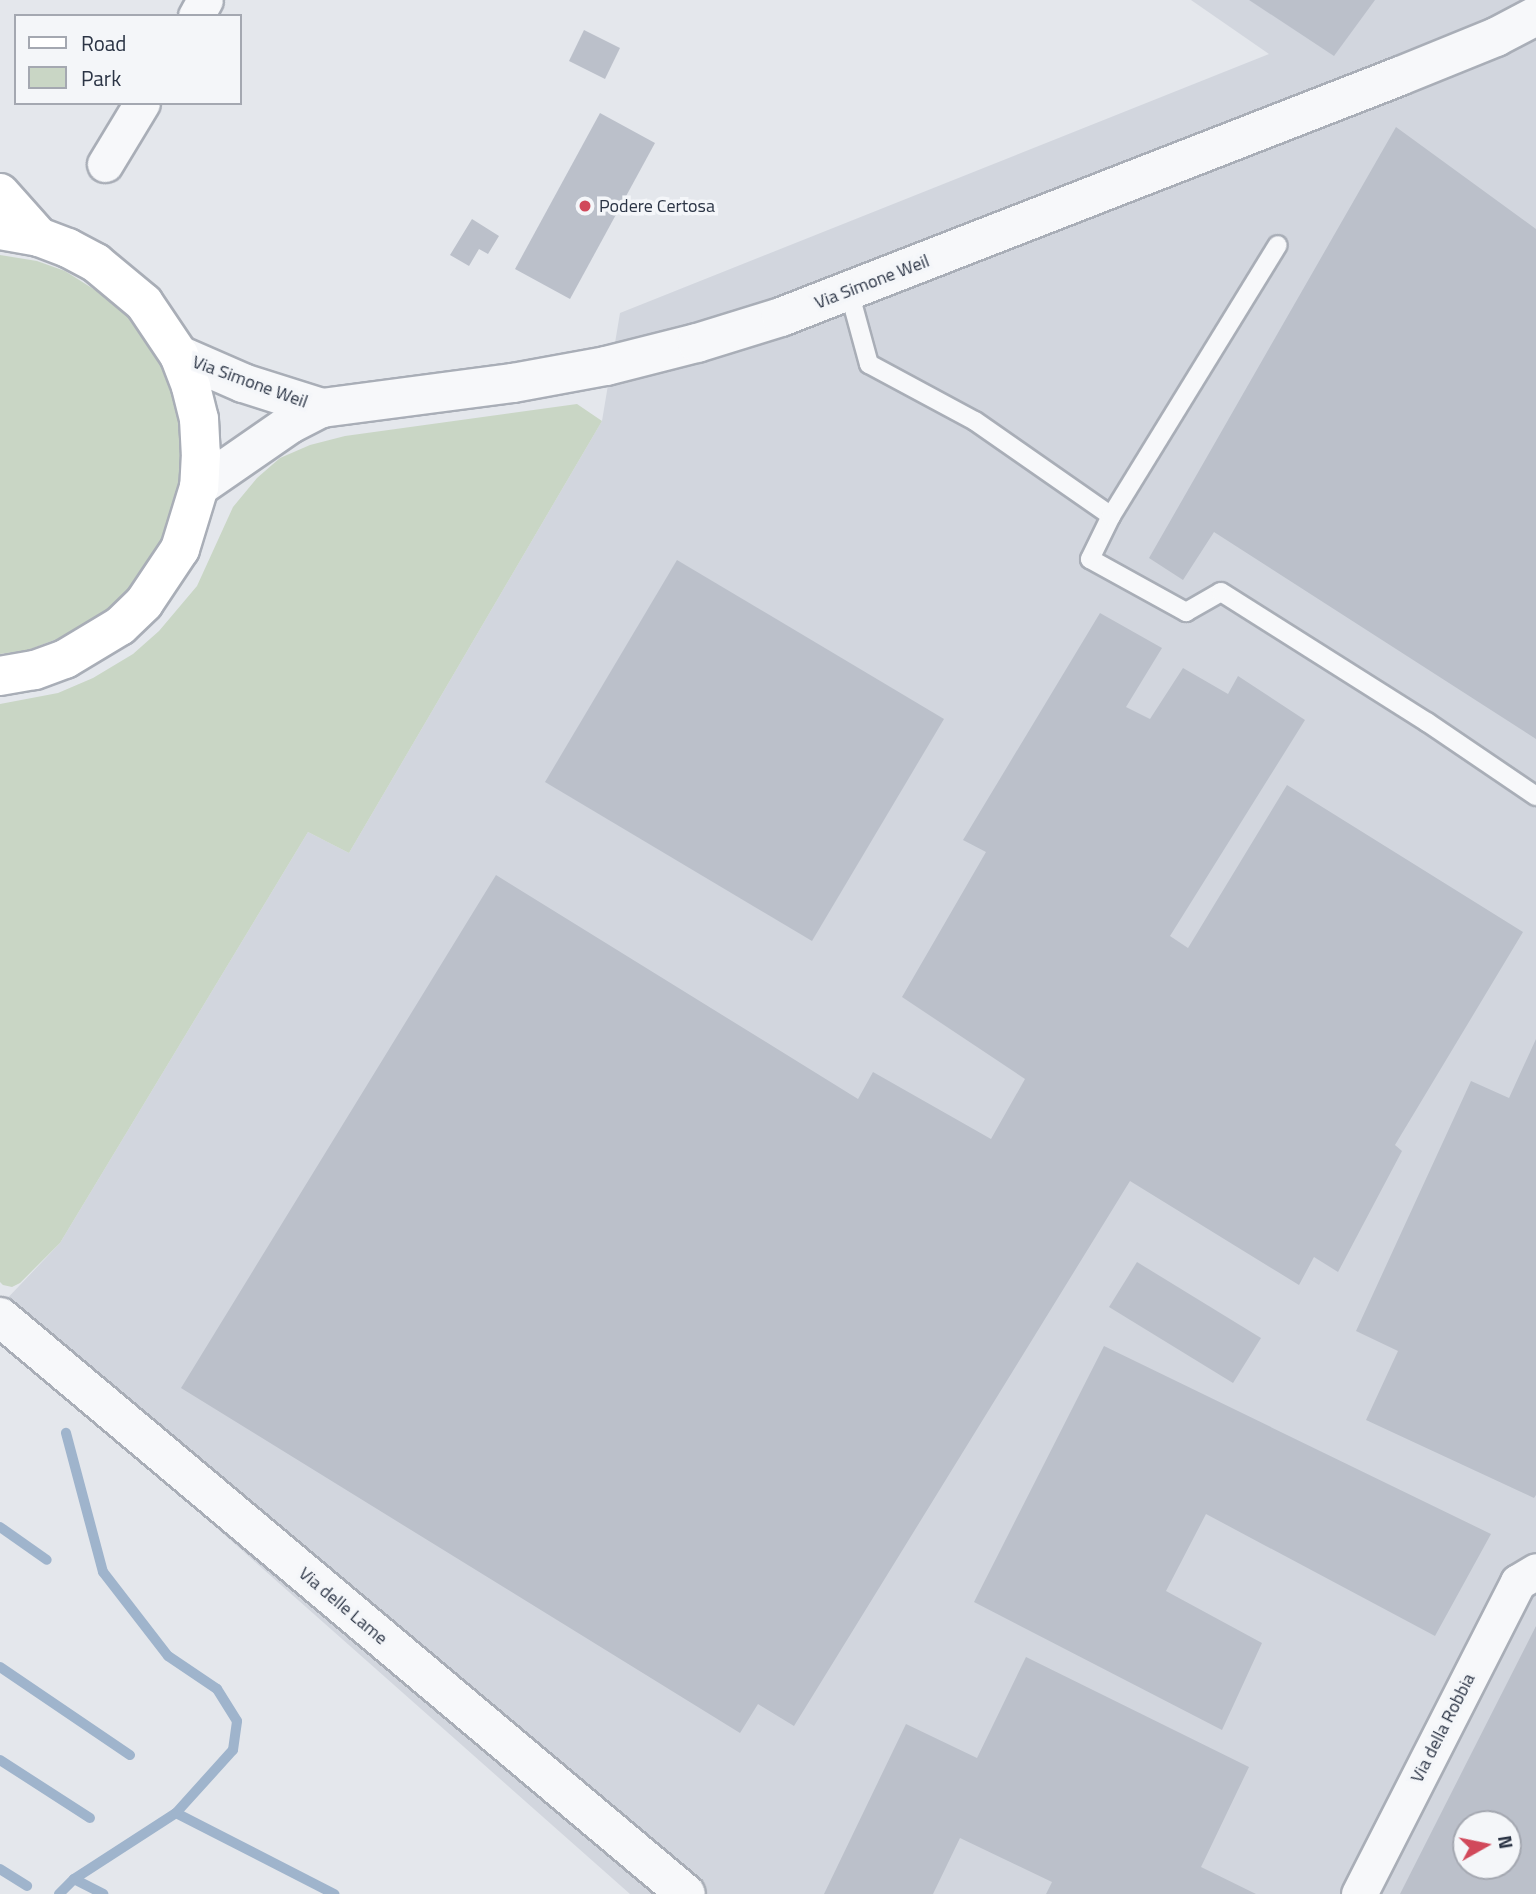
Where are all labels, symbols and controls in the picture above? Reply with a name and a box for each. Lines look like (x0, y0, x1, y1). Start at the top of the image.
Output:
legend (14, 14, 242, 105)
text: Road (81, 27, 126, 59)
text: Park (81, 62, 121, 94)
place label: Podere Certosa (599, 195, 715, 217)
marker: Podere Certosa (577, 198, 593, 214)
street label: Via Simone Weil (812, 250, 932, 314)
street label: Via Simone Weil (189, 351, 311, 413)
street label: Via delle Lame (294, 1563, 392, 1649)
street label: Via della Robbia (1406, 1670, 1480, 1786)
north arrow (1452, 1810, 1522, 1880)
text: N (1491, 1833, 1522, 1851)

